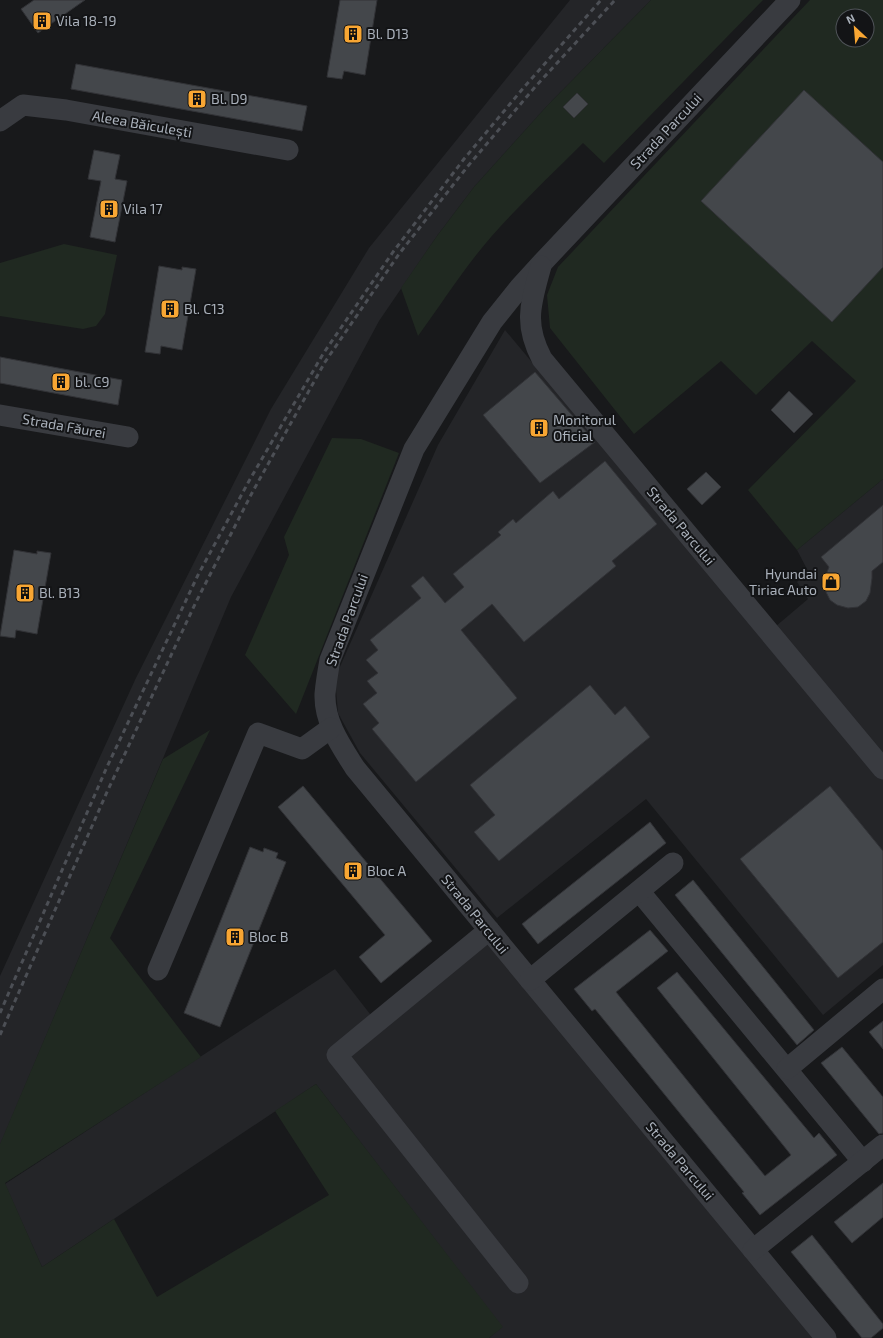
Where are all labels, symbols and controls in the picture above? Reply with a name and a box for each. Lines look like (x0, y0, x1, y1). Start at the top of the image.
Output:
north arrow (835, 8, 875, 48)
building icon: Vila 18-19 (31, 10, 53, 32)
text: N (844, 11, 857, 26)
place label: Vila 18-19 (56, 12, 116, 29)
building icon: Bl. D13 (342, 23, 364, 45)
place label: Bl. D13 (367, 25, 409, 42)
building icon: Bl. D9 (186, 88, 208, 110)
street label: Strada Parcului (626, 89, 705, 172)
place label: Bl. D9 (211, 90, 247, 107)
street label: Aleea Băiculești (91, 106, 193, 142)
building icon: Vila 17 (98, 198, 120, 220)
place label: Vila 17 (123, 200, 163, 217)
building icon: Bl. C13 (159, 298, 181, 320)
place label: Bl. C13 (184, 300, 225, 317)
building icon: bl. C9 (50, 371, 72, 393)
place label: bl. C9 (75, 373, 109, 390)
street label: Strada Făurei (21, 410, 107, 441)
place label: Monitorul Oficial (553, 411, 617, 444)
building icon: Monitorul Oficial (528, 417, 550, 439)
street label: Strada Parcului (644, 483, 719, 568)
place label: Hyundai Tiriac Auto (749, 565, 817, 598)
street label: Strada Parcului (322, 571, 371, 668)
shop icon: Hyundai Tiriac Auto (820, 571, 842, 593)
building icon: Bl. B13 (14, 582, 36, 604)
place label: Bl. B13 (39, 584, 80, 601)
building icon: Bloc A (342, 860, 364, 882)
place label: Bloc A (367, 862, 406, 879)
street label: Strada Parcului (438, 871, 513, 957)
building icon: Bloc B (224, 926, 246, 948)
place label: Bloc B (249, 928, 288, 945)
street label: Strada Parcului (643, 1118, 718, 1203)

